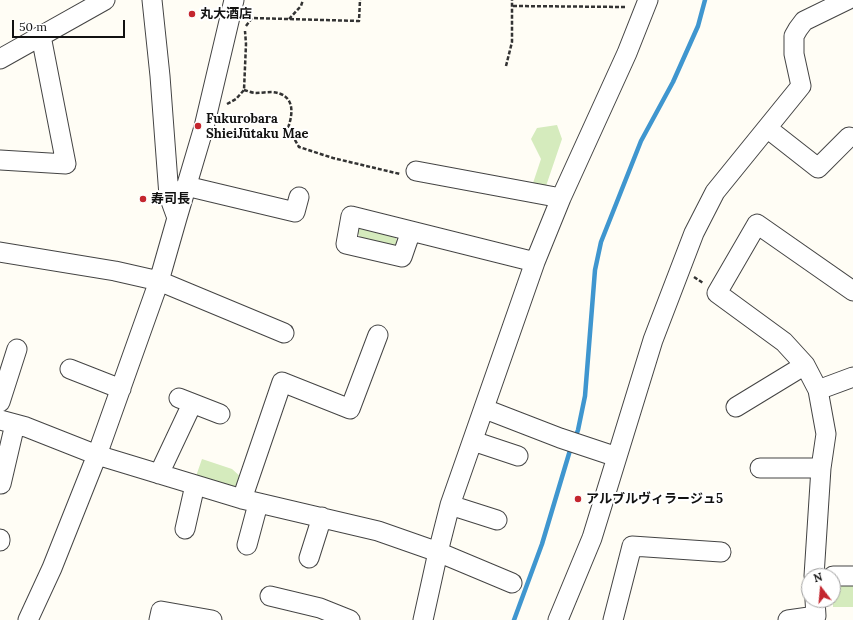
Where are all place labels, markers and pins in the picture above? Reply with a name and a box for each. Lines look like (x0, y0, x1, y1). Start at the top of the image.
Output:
place label: 丸大酒店 (200, 6, 252, 22)
marker: 丸大酒店 (187, 9, 197, 19)
place label: Fukurobara ShieiJūtaku Mae (206, 111, 309, 142)
marker: Fukurobara ShieiJūtaku Mae (193, 121, 203, 131)
place label: 寿司長 (151, 191, 190, 207)
marker: 寿司長 (138, 194, 148, 204)
place label: アルブルヴィラージュ5 (586, 491, 723, 507)
marker: アルブルヴィラージュ5 (573, 494, 583, 504)

